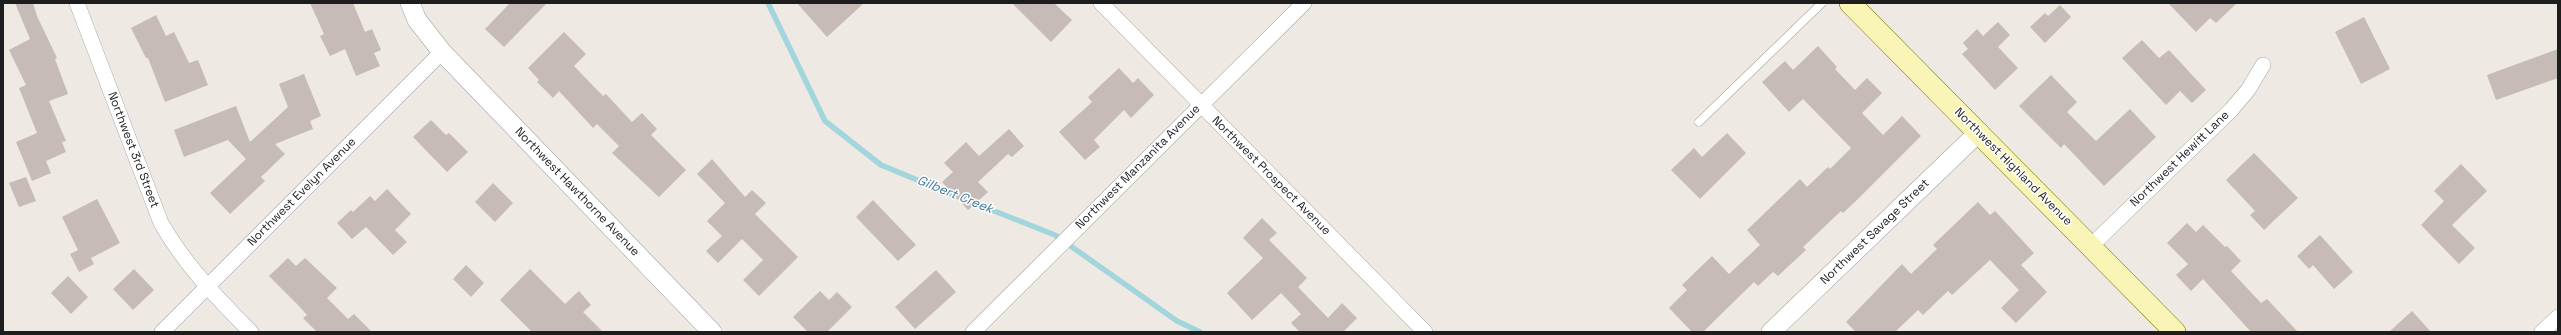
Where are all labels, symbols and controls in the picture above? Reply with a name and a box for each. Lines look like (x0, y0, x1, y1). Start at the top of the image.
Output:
street label: Northwest 3rd Street (104, 90, 162, 210)
street label: Northwest Manzanita Avenue (1073, 102, 1203, 232)
street label: Northwest Highland Avenue (1951, 105, 2075, 229)
street label: Northwest Hewitt Lane (2128, 108, 2232, 210)
street label: Northwest Prospect Avenue (1209, 114, 1333, 238)
street label: Northwest Hawthorne Avenue (512, 125, 642, 259)
street label: Northwest Evelyn Avenue (245, 135, 359, 249)
water label: Gilbert Creek (915, 173, 995, 217)
street label: Northwest Savage Street (1818, 176, 1932, 288)

